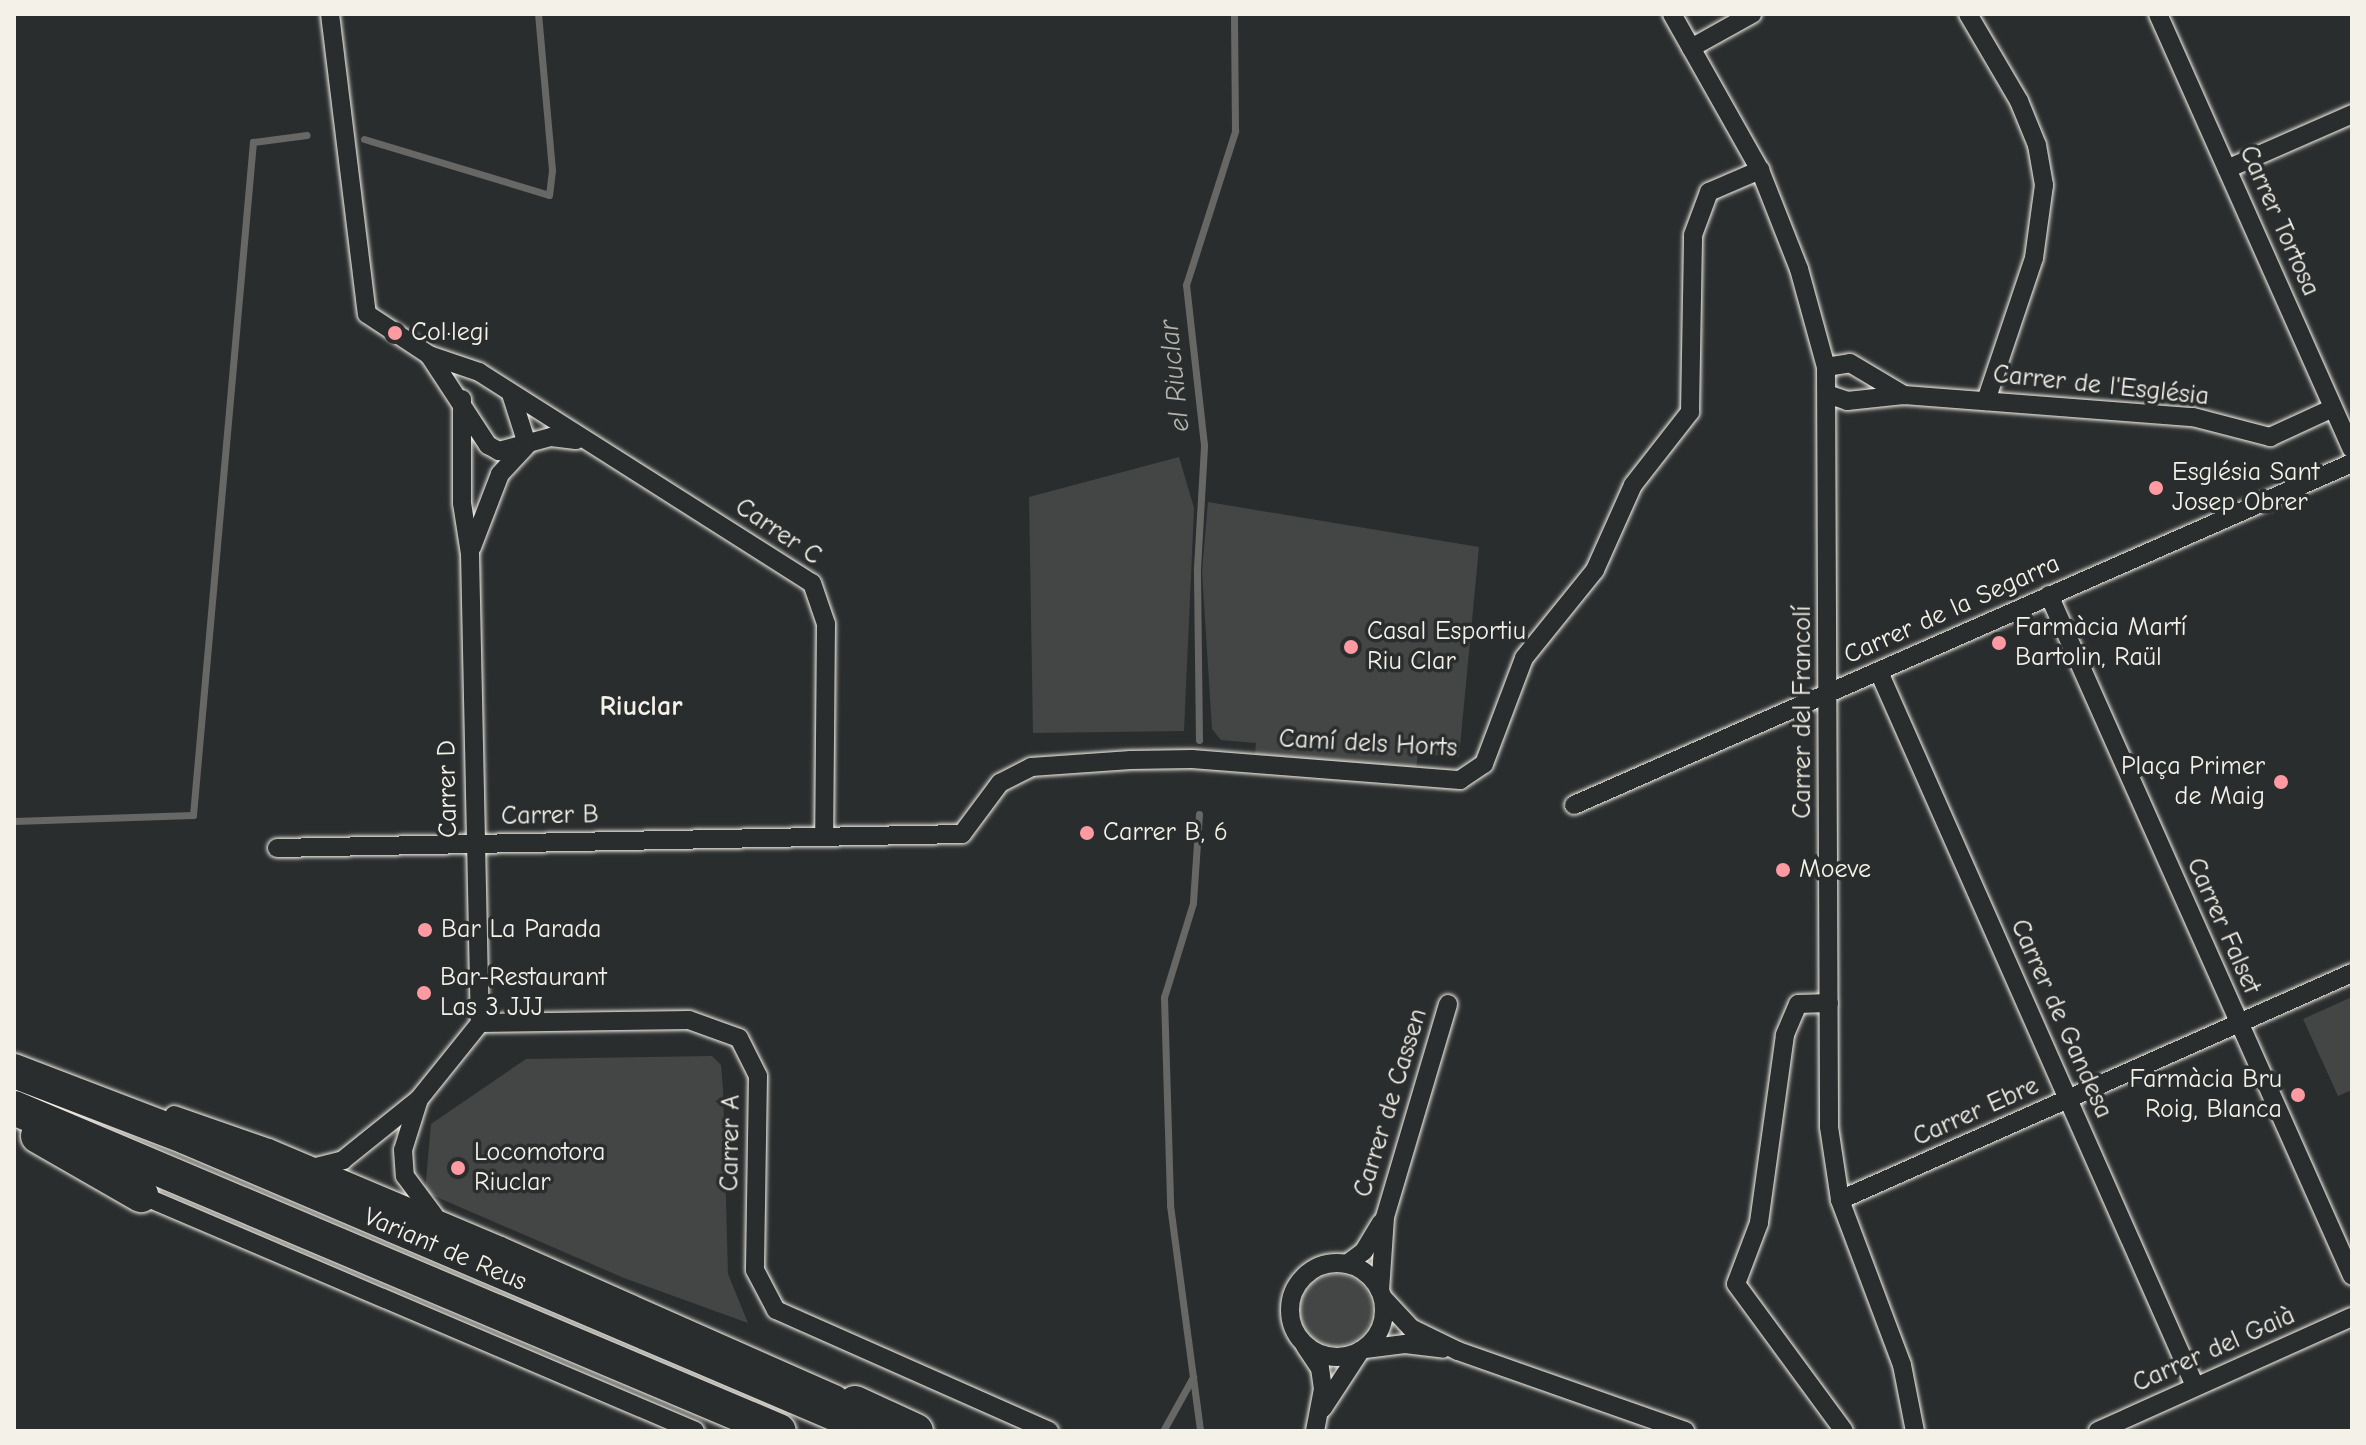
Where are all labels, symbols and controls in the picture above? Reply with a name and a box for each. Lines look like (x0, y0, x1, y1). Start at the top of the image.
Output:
street label: Carrer Tortosa (2232, 141, 2326, 301)
place label: Col·legi (411, 317, 489, 349)
water label: el Riuclar (1151, 318, 1197, 434)
marker: Col·legi (386, 324, 404, 342)
street label: Carrer de l'Església (1992, 359, 2210, 413)
place label: Església Sant Josep Obrer (2172, 457, 2319, 518)
marker: Església Sant Josep Obrer (2147, 479, 2165, 497)
street label: Carrer C (729, 492, 827, 572)
street label: Carrer de la Segarra (1839, 548, 2065, 672)
street label: Carrer del Francolí (1787, 605, 1819, 819)
place label: Farmàcia Martí Bartolin, Raül (2015, 612, 2187, 674)
place label: Casal Esportiu Riu Clar (1367, 616, 1526, 678)
marker: Farmàcia Martí Bartolin, Raül (1990, 634, 2008, 652)
marker: Casal Esportiu Riu Clar (1342, 638, 1360, 656)
district label: Riuclar (600, 689, 682, 723)
street label: Camí dels Horts (1278, 724, 1458, 764)
street label: Carrer D (432, 740, 464, 838)
place label: Plaça Primer de Maig (2121, 751, 2265, 812)
marker: Plaça Primer de Maig (2272, 773, 2290, 791)
street label: Carrer B (501, 800, 599, 832)
place label: Carrer B, 6 (1103, 817, 1228, 849)
marker: Carrer B, 6 (1078, 824, 1096, 842)
street label: Carrer Falset (2179, 853, 2267, 999)
place label: Moeve (1799, 854, 1871, 886)
marker: Moeve (1774, 861, 1792, 879)
place label: Bar La Parada (441, 914, 602, 946)
street label: Carrer de Gandesa (2003, 915, 2119, 1123)
marker: Bar La Parada (416, 921, 434, 939)
place label: Bar-Restaurant Las 3 JJJ (440, 962, 607, 1024)
marker: Bar-Restaurant Las 3 JJJ (415, 984, 433, 1002)
street label: Carrer de Cassen (1348, 1005, 1434, 1201)
place label: Farmàcia Bru Roig, Blanca (2130, 1064, 2282, 1126)
street label: Carrer Ebre (1908, 1070, 2044, 1154)
marker: Farmàcia Bru Roig, Blanca (2289, 1086, 2307, 1104)
street label: Carrer A (715, 1094, 747, 1192)
place label: Locomotora Riuclar (474, 1137, 605, 1198)
marker: Locomotora Riuclar (449, 1159, 467, 1177)
street label: Variant de Reus (359, 1202, 531, 1298)
street label: Carrer del Gaià (2128, 1300, 2300, 1400)

